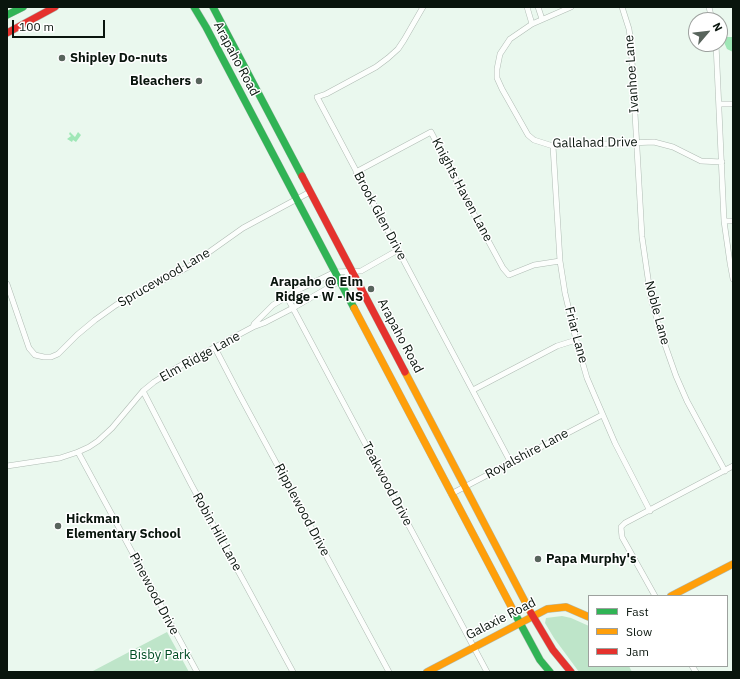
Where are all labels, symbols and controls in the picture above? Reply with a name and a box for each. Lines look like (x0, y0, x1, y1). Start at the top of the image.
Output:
scale bar (14, 12, 107, 38)
north arrow (688, 12, 728, 52)
text: 100 m (19, 19, 54, 34)
street label: Arapaho Road (210, 19, 262, 99)
text: N (710, 20, 726, 34)
street label: Ivanhoe Lane (621, 34, 643, 114)
place label: Shipley Do-nuts (70, 50, 167, 66)
marker: Shipley Do-nuts (57, 53, 67, 63)
place label: Bleachers (130, 73, 191, 89)
marker: Bleachers (194, 76, 204, 86)
street label: Gallahad Drive (552, 134, 638, 152)
street label: Knights Haven Lane (428, 136, 496, 244)
street label: Brook Glen Drive (350, 169, 410, 263)
street label: Sprucewood Lane (115, 245, 213, 311)
place label: Arapaho @ Elm Ridge - W - NS (270, 274, 363, 305)
street label: Noble Lane (641, 279, 673, 347)
marker: Arapaho @ Elm Ridge - W - NS (366, 284, 376, 294)
street label: Arapaho Road (374, 296, 426, 376)
street label: Friar Lane (561, 305, 591, 365)
street label: Elm Ridge Lane (157, 328, 243, 386)
street label: Royalshire Lane (483, 426, 571, 482)
street label: Teakwood Drive (358, 439, 416, 529)
street label: Ripplewood Drive (271, 461, 333, 559)
street label: Robin Hill Lane (189, 490, 245, 574)
place label: Hickman Elementary School (66, 511, 181, 542)
marker: Hickman Elementary School (53, 521, 63, 531)
street label: Pinewood Drive (126, 550, 182, 638)
place label: Papa Murphy's (546, 551, 637, 567)
marker: Papa Murphy's (533, 554, 543, 564)
street label: Galaxie Road (463, 595, 539, 643)
legend (588, 595, 728, 667)
text: Fast (626, 604, 649, 619)
text: Slow (626, 624, 652, 639)
text: Jam (626, 644, 649, 659)
park label: Bisby Park (129, 647, 191, 663)

